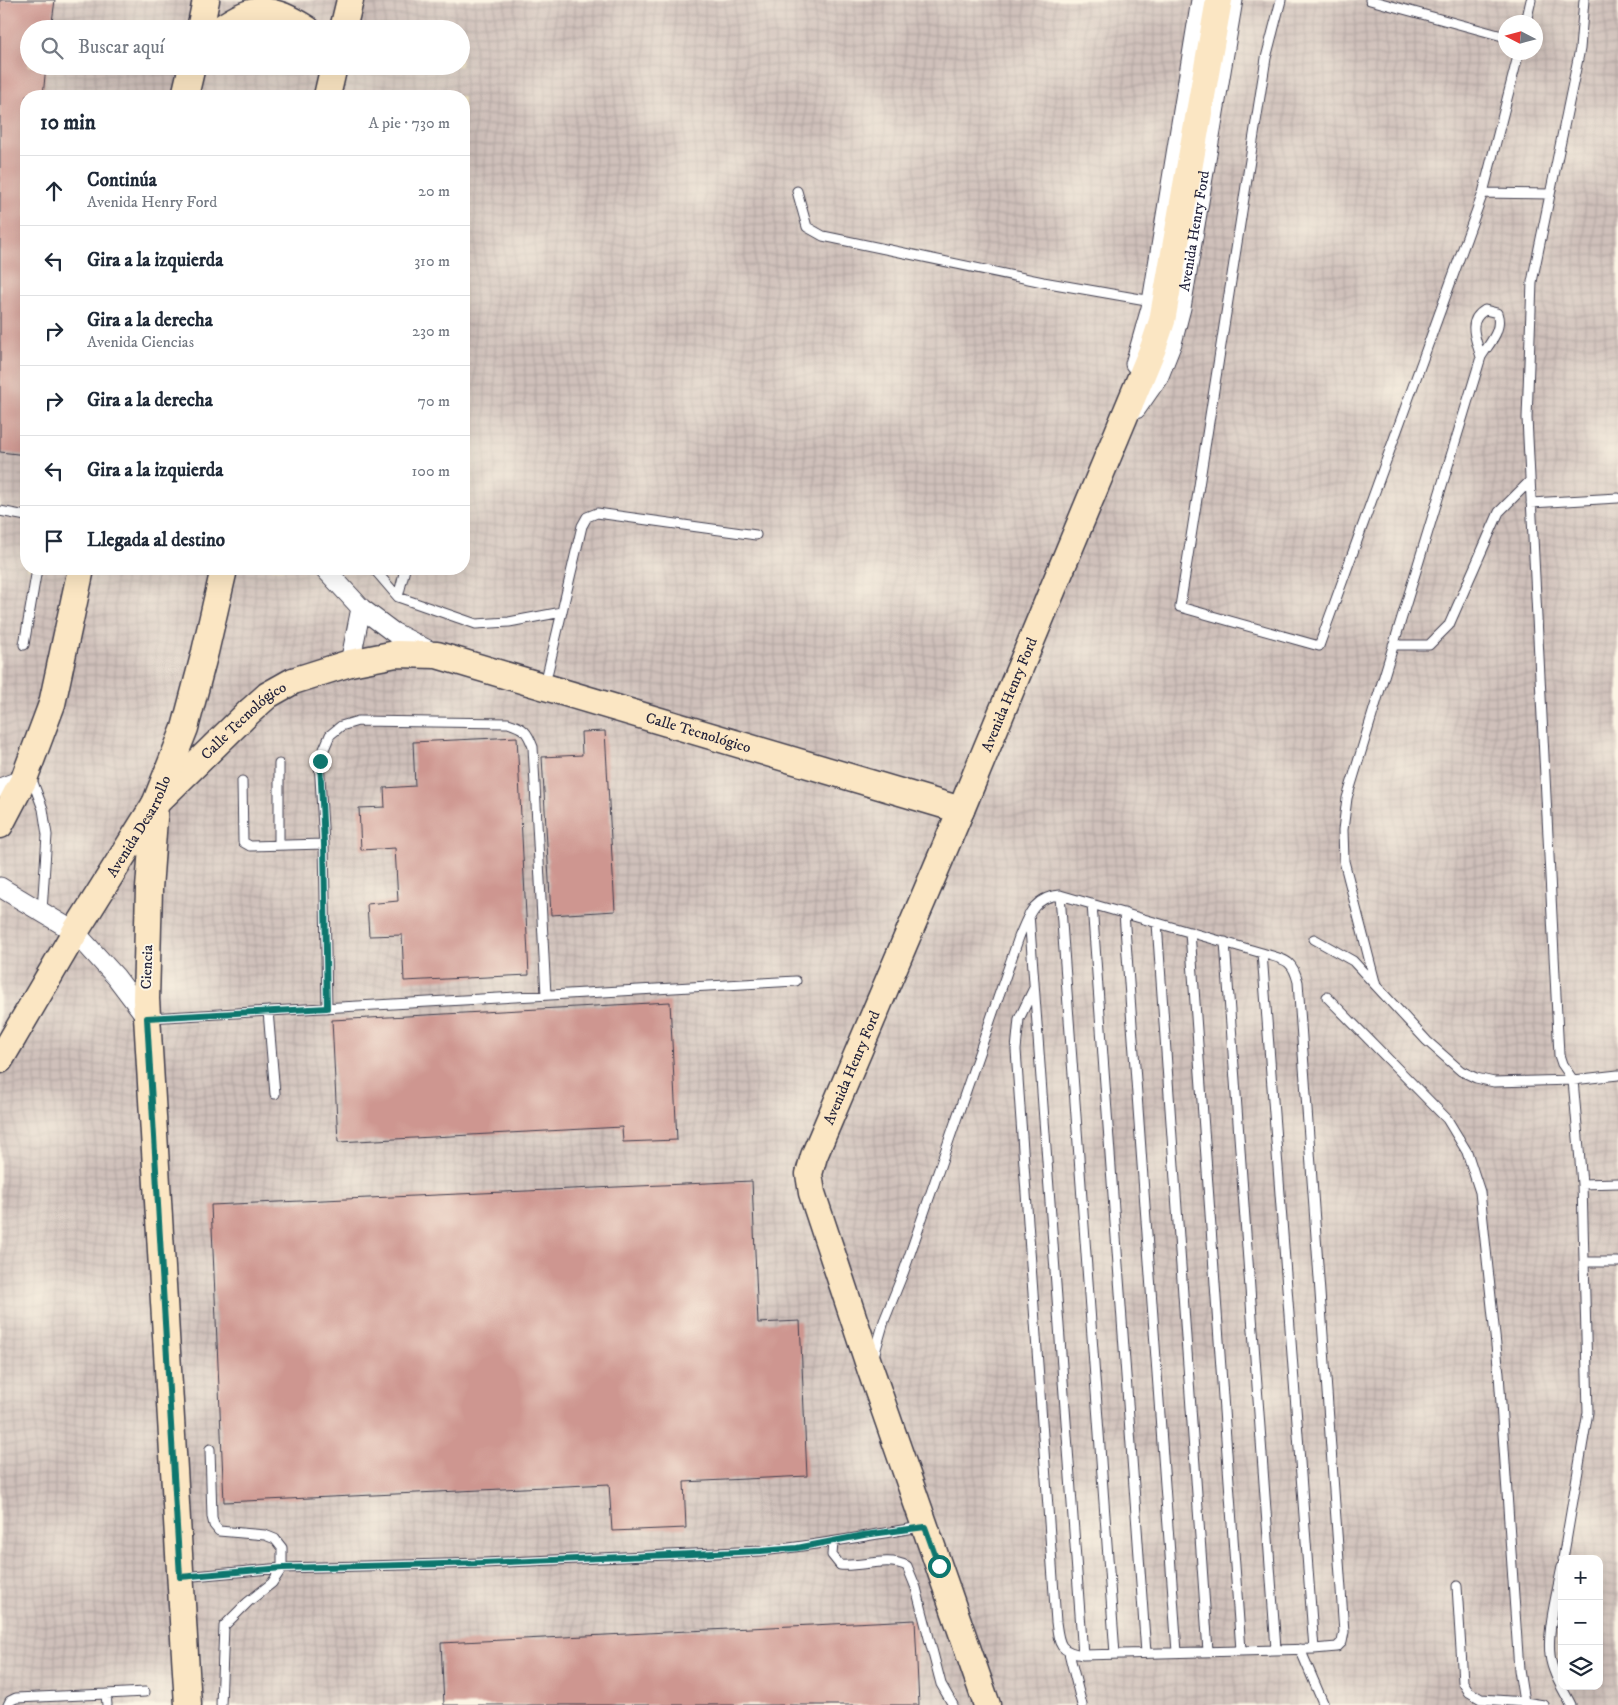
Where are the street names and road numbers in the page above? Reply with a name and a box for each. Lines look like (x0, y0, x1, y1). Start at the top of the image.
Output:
street label: Avenida Henry Ford (1174, 169, 1214, 293)
street label: Avenida Henry Ford (977, 634, 1041, 755)
street label: Calle Tecnológico (197, 677, 290, 764)
street label: Calle Tecnológico (643, 708, 753, 757)
street label: Avenida Desarrollo (102, 773, 175, 881)
street label: Ciencia (137, 944, 157, 990)
street label: Avenida Henry Ford (819, 1007, 884, 1128)

